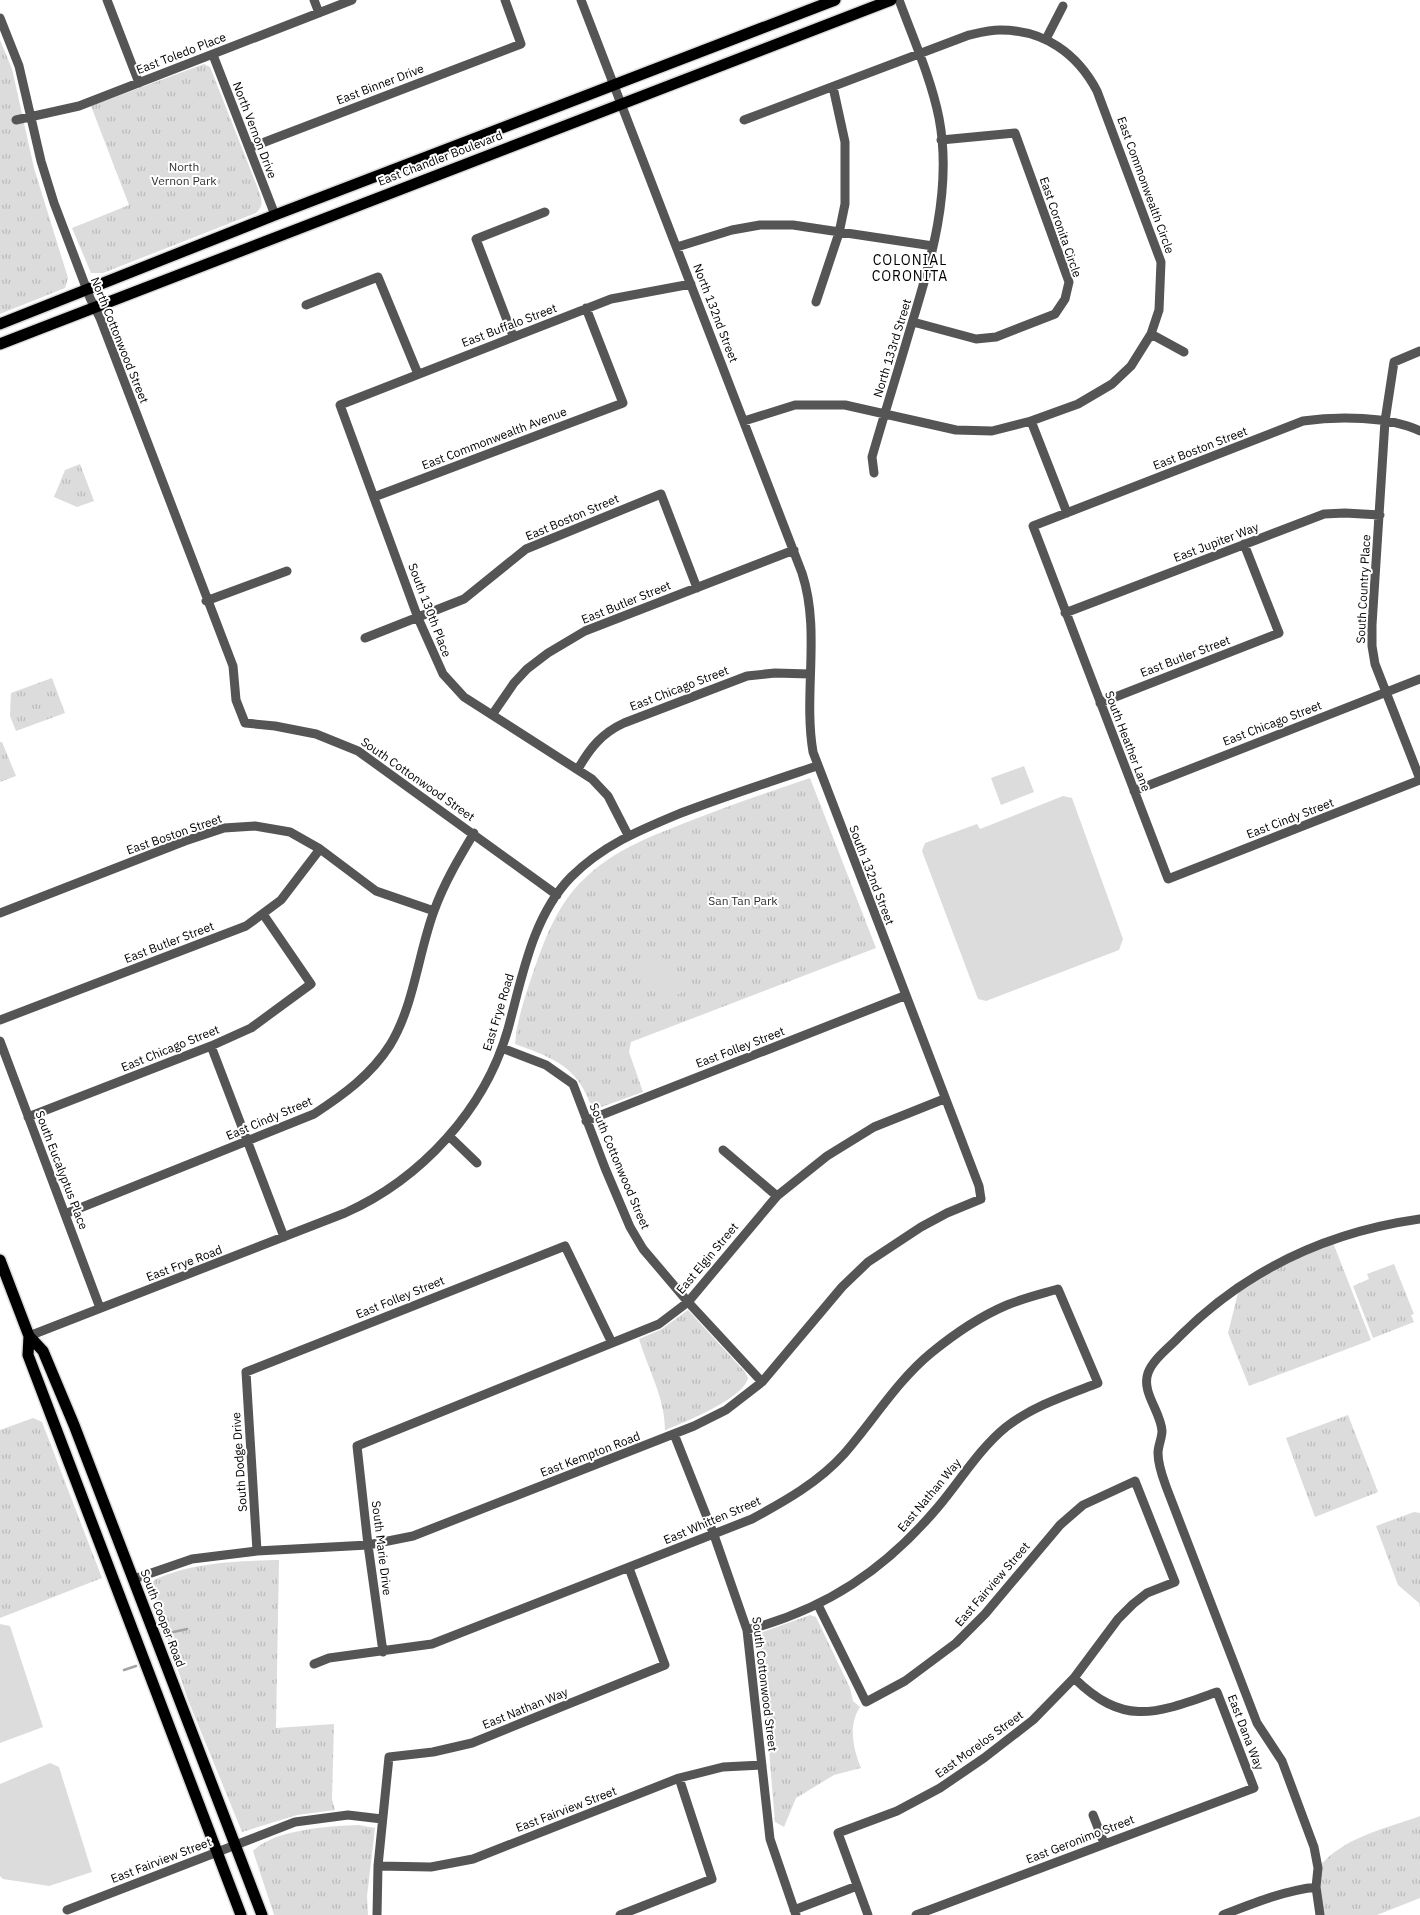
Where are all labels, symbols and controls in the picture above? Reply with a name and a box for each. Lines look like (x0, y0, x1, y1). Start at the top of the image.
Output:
street label: East Toledo Place (134, 29, 228, 77)
street label: East Binner Drive (334, 60, 426, 108)
street label: North Vernon Drive (230, 79, 281, 181)
street label: East Commonwealth Circle (1114, 114, 1178, 256)
street label: East Chandler Boulevard (376, 127, 504, 189)
park label: North Vernon Park (151, 159, 217, 188)
street label: East Coronita Circle (1037, 175, 1085, 280)
district label: COLONIAL CORONITA (872, 251, 948, 285)
street label: North 132nd Street (690, 261, 742, 365)
street label: North Cottonwood Street (88, 275, 152, 405)
street label: North 133rd Street (870, 297, 914, 399)
street label: East Buffalo Street (459, 300, 559, 350)
street label: East Commonwealth Avenue (419, 403, 569, 473)
street label: East Boston Street (1151, 423, 1249, 473)
street label: East Boston Street (523, 491, 621, 543)
street label: East Jupiter Way (1171, 519, 1261, 565)
street label: South Country Place (1353, 534, 1373, 644)
street label: South 130th Place (405, 561, 455, 659)
street label: East Butler Street (579, 577, 673, 627)
street label: East Butler Street (1138, 632, 1232, 680)
street label: East Chicago Street (627, 662, 731, 714)
street label: South Heather Lane (1102, 689, 1154, 794)
street label: East Chicago Street (1220, 697, 1324, 749)
street label: South Cottonwood Street (358, 734, 478, 824)
street label: East Cindy Street (1244, 794, 1336, 842)
street label: East Boston Street (124, 811, 224, 857)
street label: South 132nd Street (846, 823, 898, 927)
park label: San Tan Park (708, 893, 778, 908)
street label: East Butler Street (122, 918, 216, 966)
street label: East Frye Road (479, 971, 517, 1053)
street label: East Chicago Street (119, 1021, 221, 1075)
street label: East Folley Street (693, 1023, 787, 1071)
street label: East Cindy Street (224, 1093, 314, 1143)
street label: South Cottonwood Street (587, 1101, 653, 1231)
street label: South Eucalyptus Place (32, 1109, 92, 1232)
street label: East Elgin Street (673, 1219, 741, 1297)
street label: East Frye Road (144, 1242, 224, 1284)
street label: East Folley Street (354, 1272, 446, 1322)
street label: South Dodge Drive (228, 1411, 250, 1512)
street label: East Kempton Road (538, 1428, 642, 1480)
street label: East Nathan Way (894, 1455, 964, 1535)
street label: East Whitten Street (661, 1493, 763, 1547)
street label: South Marie Drive (369, 1500, 395, 1597)
street label: East Fairview Street (951, 1539, 1033, 1629)
street label: South Cooper Road (137, 1567, 189, 1669)
street label: South Cottonwood Street (749, 1616, 781, 1752)
street label: East Nathan Way (480, 1684, 570, 1732)
street label: East Dana Way (1225, 1692, 1267, 1772)
street label: East Morelos Street (932, 1707, 1026, 1781)
street label: East Fairview Street (513, 1783, 619, 1835)
street label: East Geronimo Street (1024, 1811, 1136, 1867)
street label: East Fairview Street (108, 1834, 214, 1886)

